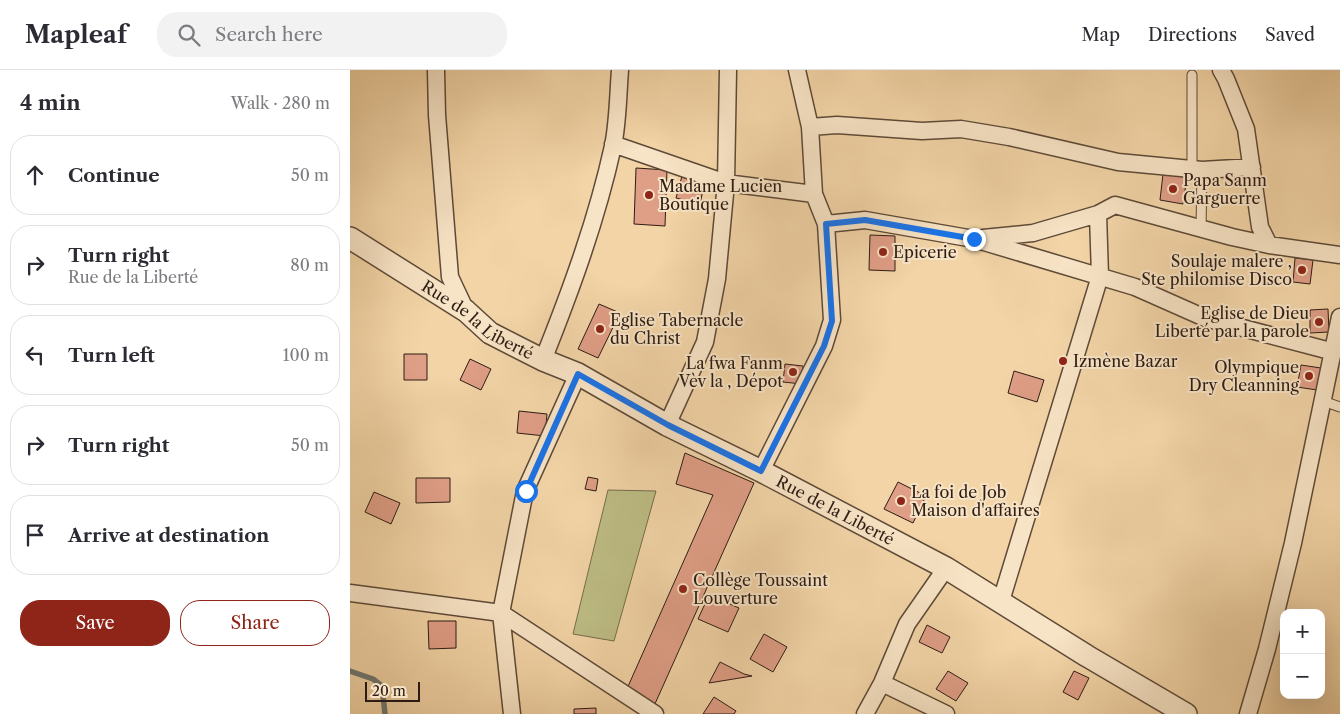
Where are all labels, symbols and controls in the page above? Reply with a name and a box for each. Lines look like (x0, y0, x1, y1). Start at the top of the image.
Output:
search box (157, 12, 507, 57)
text: Mapleaf (25, 20, 127, 49)
icon: search (175, 21, 203, 49)
text: Search here (215, 23, 323, 46)
text: Map (1081, 24, 1120, 46)
text: Directions (1148, 24, 1237, 46)
text: Saved (1265, 24, 1315, 46)
text: 4 min (20, 90, 81, 115)
text: Walk · 280 m (231, 93, 330, 113)
icon: ahead (21, 161, 49, 189)
text: Continue (68, 164, 160, 187)
text: 50 m (291, 165, 329, 185)
place label: Papa Sanm Garguerre (1183, 170, 1267, 208)
place label: Madame Lucien Boutique (659, 176, 782, 214)
marker: Papa Sanm Garguerre (1167, 183, 1179, 195)
marker: Madame Lucien Boutique (643, 189, 655, 201)
route end (963, 228, 986, 251)
place label: Epicerie (893, 242, 957, 262)
text: Turn right (68, 244, 169, 267)
marker: Epicerie (877, 246, 889, 258)
icon: right (21, 251, 49, 279)
place label: Soulaje malere , Ste philomise Disco (1141, 251, 1292, 289)
text: 80 m (290, 255, 329, 275)
marker: Soulaje malere , Ste philomise Disco (1296, 264, 1308, 276)
text: Rue de la Liberté (68, 267, 198, 287)
street label: Rue de la Liberté (418, 276, 537, 364)
place label: Eglise de Dieu Liberté par la parole (1155, 303, 1309, 341)
place label: Eglise Tabernacle du Christ (610, 310, 744, 348)
marker: Eglise de Dieu Liberté par la parole (1313, 316, 1325, 328)
marker: Eglise Tabernacle du Christ (594, 323, 606, 335)
icon: left (21, 341, 49, 369)
text: Turn left (68, 344, 155, 367)
text: 100 m (283, 345, 329, 365)
place label: Izmène Bazar (1073, 351, 1178, 371)
place label: La fwa Fanm Vèv la , Dépot (678, 353, 783, 391)
marker: Izmène Bazar (1057, 355, 1069, 367)
place label: Olympique Dry Cleanning (1189, 357, 1300, 395)
marker: La fwa Fanm Vèv la , Dépot (787, 366, 799, 378)
marker: Olympique Dry Cleanning (1303, 370, 1315, 382)
icon: right (21, 431, 49, 459)
text: Turn right (68, 434, 169, 457)
text: 50 m (291, 435, 329, 455)
street label: Rue de la Liberté (773, 471, 898, 549)
route start (515, 480, 538, 503)
place label: La foi de Job Maison d'affaires (911, 482, 1040, 520)
marker: La foi de Job Maison d'affaires (895, 495, 907, 507)
icon: arrive (21, 521, 49, 549)
text: Arrive at destination (68, 524, 269, 547)
place label: Collège Toussaint Louverture (693, 570, 828, 608)
marker: Collège Toussaint Louverture (677, 583, 689, 595)
button: Save (20, 600, 170, 646)
button: Share (180, 600, 330, 646)
map controls (1280, 609, 1325, 699)
button: + (1280, 609, 1325, 654)
button: − (1280, 654, 1325, 699)
scale bar (365, 679, 420, 702)
text: 20 m (372, 682, 406, 700)

